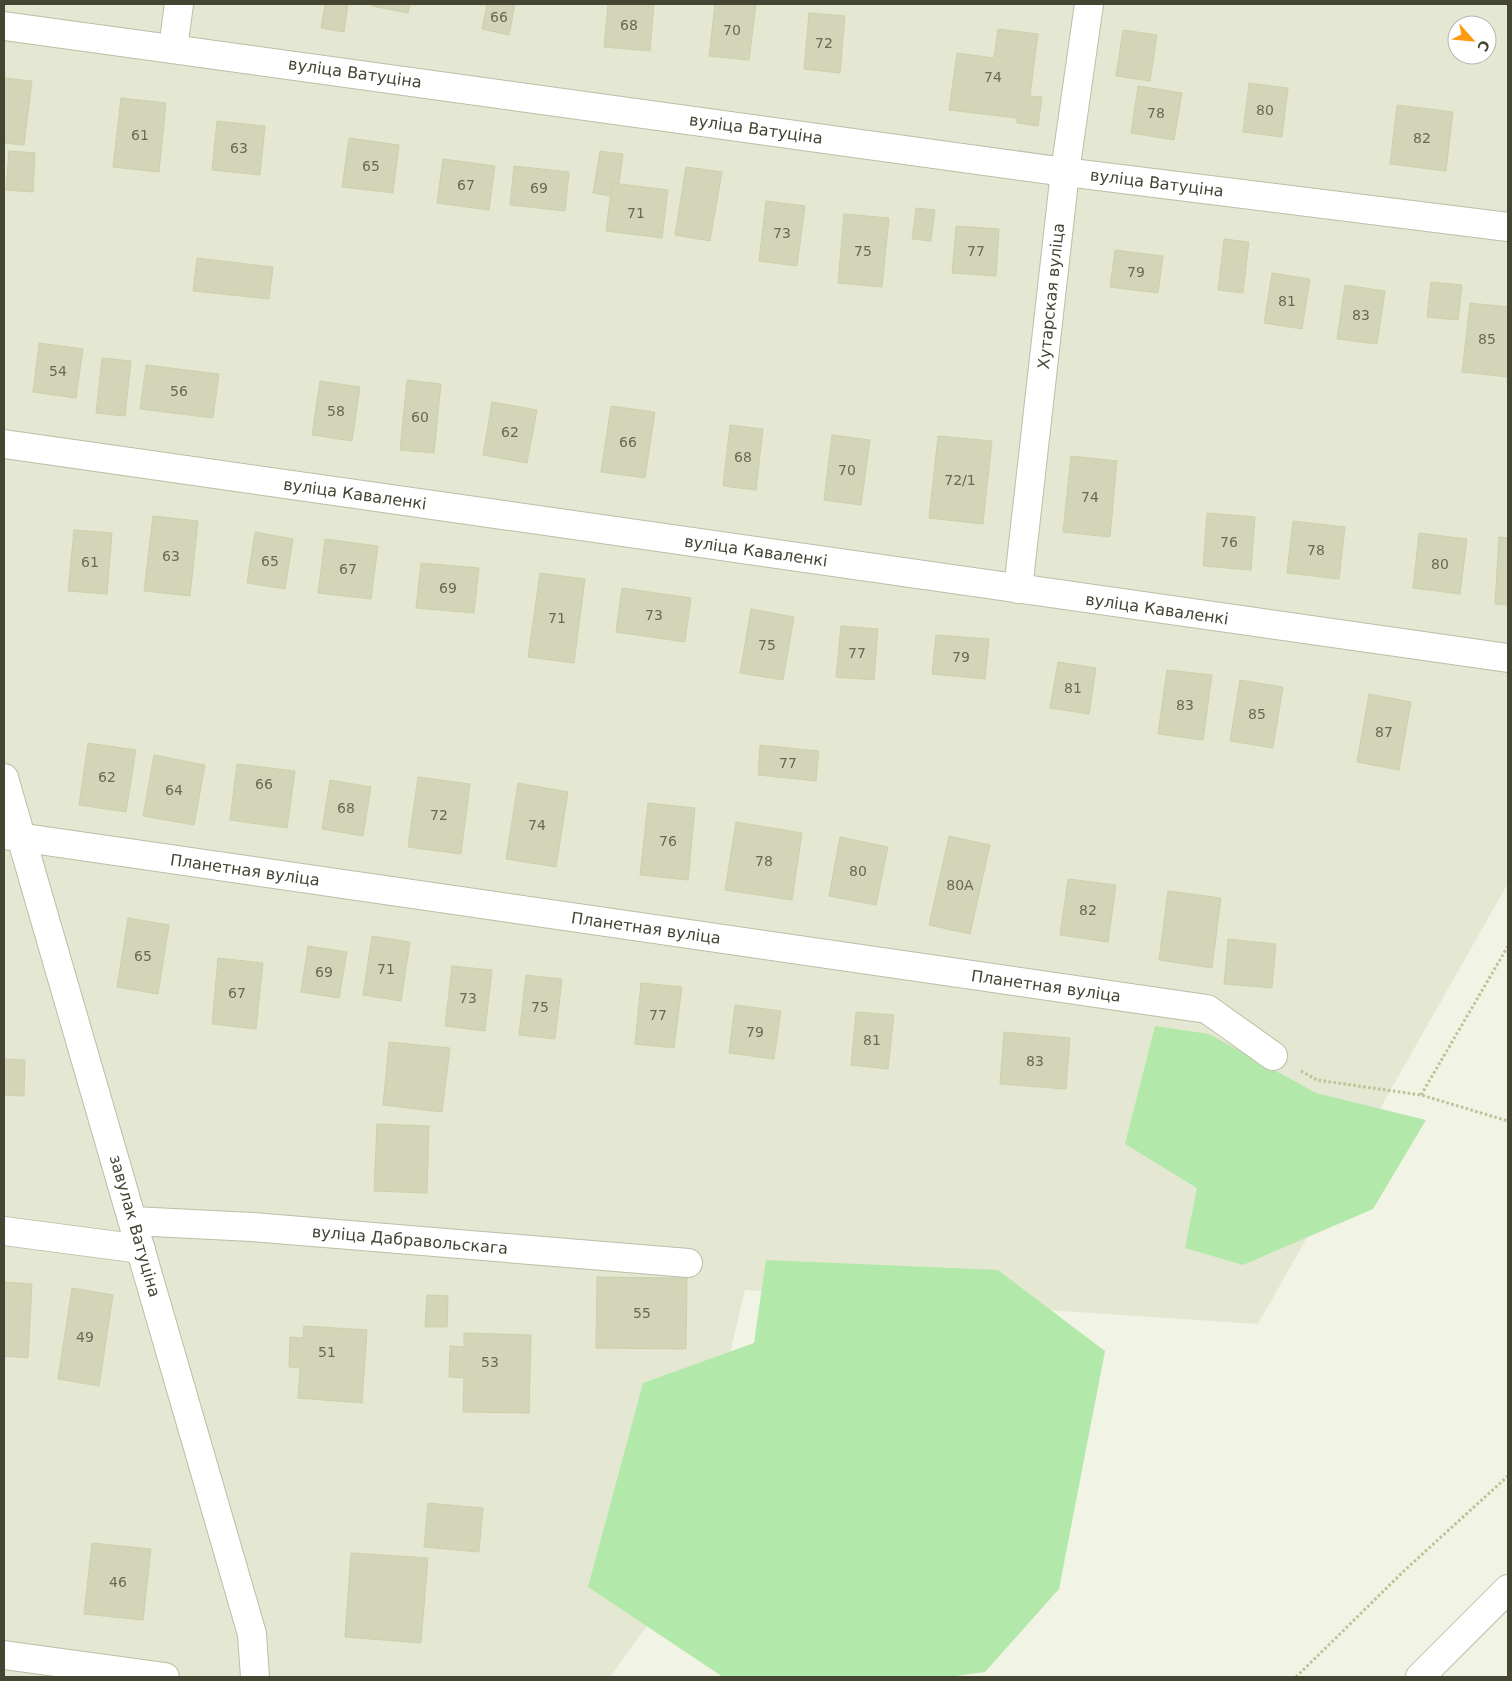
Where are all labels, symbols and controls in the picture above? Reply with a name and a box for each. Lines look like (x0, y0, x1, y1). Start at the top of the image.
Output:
house number: 66 (490, 9, 508, 25)
north arrow (1447, 15, 1497, 65)
house number: 68 (620, 17, 638, 33)
house number: 70 (723, 22, 741, 38)
house number: 72 (815, 35, 833, 51)
text: С (1474, 38, 1493, 54)
street label: вуліца Ватуціна (287, 54, 423, 92)
house number: 74 (984, 69, 1002, 85)
house number: 80 (1256, 102, 1274, 118)
house number: 78 (1147, 105, 1165, 121)
street label: вуліца Ватуціна (688, 110, 824, 148)
house number: 61 (131, 127, 149, 143)
house number: 82 (1413, 130, 1431, 146)
house number: 63 (230, 140, 248, 156)
house number: 65 (362, 158, 380, 174)
street label: вуліца Ватуціна (1089, 165, 1225, 201)
house number: 67 (457, 177, 475, 193)
house number: 69 (530, 180, 548, 196)
house number: 71 (627, 205, 645, 221)
street label: Хутарская вуліца (1034, 222, 1068, 370)
house number: 73 (773, 225, 791, 241)
house number: 75 (854, 243, 872, 259)
house number: 77 (967, 243, 985, 259)
house number: 79 (1127, 264, 1145, 280)
house number: 81 (1278, 293, 1296, 309)
house number: 83 (1352, 307, 1370, 323)
house number: 85 (1478, 331, 1496, 347)
house number: 54 (49, 363, 67, 379)
house number: 56 (170, 383, 188, 399)
house number: 58 (327, 403, 345, 419)
house number: 60 (411, 409, 429, 425)
house number: 62 (501, 424, 519, 440)
house number: 66 (619, 434, 637, 450)
house number: 68 (734, 449, 752, 465)
house number: 70 (838, 462, 856, 478)
house number: 72/1 (944, 472, 976, 488)
street label: вуліца Каваленкі (282, 475, 428, 513)
house number: 74 (1081, 489, 1099, 505)
street label: вуліца Каваленкі (683, 532, 829, 570)
house number: 76 (1220, 534, 1238, 550)
house number: 78 (1307, 542, 1325, 558)
house number: 63 (162, 548, 180, 564)
house number: 65 (261, 553, 279, 569)
house number: 61 (81, 554, 99, 570)
house number: 80 (1431, 556, 1449, 572)
house number: 67 (339, 561, 357, 577)
house number: 69 (439, 580, 457, 596)
street label: вуліца Каваленкі (1084, 590, 1230, 628)
house number: 73 (645, 607, 663, 623)
house number: 71 (548, 610, 566, 626)
house number: 75 (758, 637, 776, 653)
house number: 77 (848, 645, 866, 661)
house number: 79 (952, 649, 970, 665)
house number: 81 (1064, 680, 1082, 696)
house number: 83 (1176, 697, 1194, 713)
house number: 85 (1248, 706, 1266, 722)
house number: 87 (1375, 724, 1393, 740)
house number: 77 (779, 755, 797, 771)
house number: 62 (98, 769, 116, 785)
house number: 66 (255, 776, 273, 792)
house number: 64 (165, 782, 183, 798)
house number: 68 (337, 800, 355, 816)
house number: 72 (430, 807, 448, 823)
house number: 74 (528, 817, 546, 833)
house number: 76 (659, 833, 677, 849)
street label: Планетная вуліца (169, 850, 321, 890)
house number: 78 (755, 853, 773, 869)
house number: 80 (849, 863, 867, 879)
house number: 80А (946, 877, 974, 893)
house number: 82 (1079, 902, 1097, 918)
street label: Планетная вуліца (570, 908, 722, 948)
house number: 65 (134, 948, 152, 964)
house number: 71 (377, 961, 395, 977)
house number: 69 (315, 964, 333, 980)
street label: Планетная вуліца (970, 966, 1122, 1006)
house number: 67 (228, 985, 246, 1001)
house number: 73 (459, 990, 477, 1006)
house number: 75 (531, 999, 549, 1015)
house number: 77 (649, 1007, 667, 1023)
house number: 79 (746, 1024, 764, 1040)
house number: 81 (863, 1032, 881, 1048)
house number: 83 (1026, 1053, 1044, 1069)
street label: завулак Ватуціна (106, 1153, 164, 1299)
street label: вуліца Дабравольскага (311, 1222, 509, 1258)
house number: 55 (633, 1305, 651, 1321)
house number: 49 (76, 1329, 94, 1345)
house number: 51 (318, 1344, 336, 1360)
house number: 53 (481, 1354, 499, 1370)
house number: 46 (109, 1574, 127, 1590)

